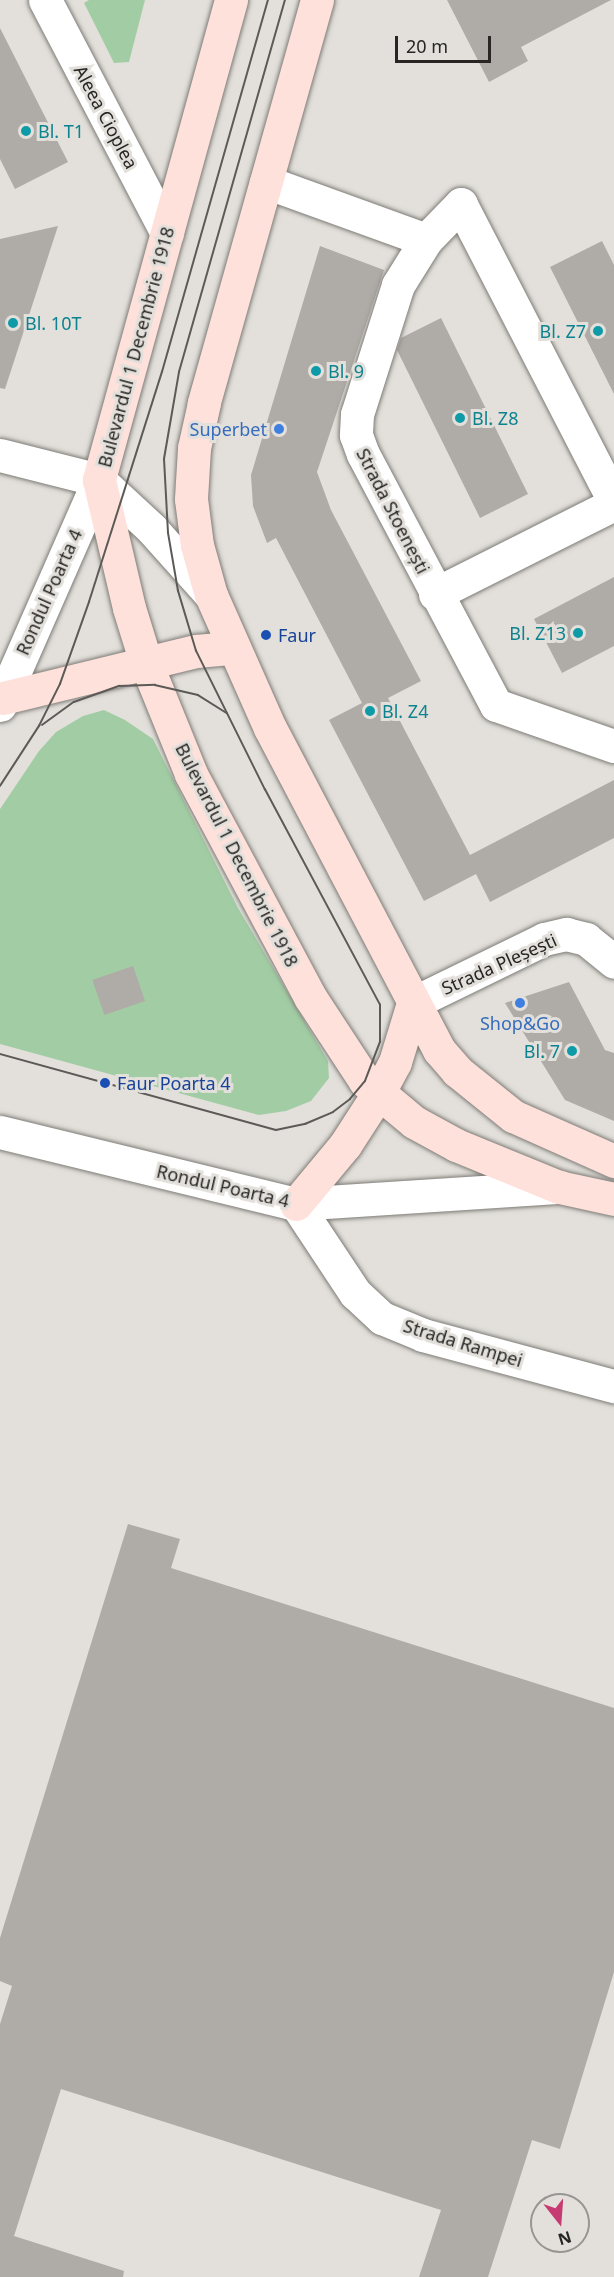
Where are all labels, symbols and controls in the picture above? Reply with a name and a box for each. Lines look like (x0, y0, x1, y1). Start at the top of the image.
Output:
scale bar (398, 24, 494, 62)
text: 20 m (406, 34, 448, 58)
street label: Aleea Cioplea (70, 62, 142, 172)
place label: Bl. T1 (38, 120, 84, 142)
marker: Bl. T1 (19, 124, 33, 138)
street label: Bulevardul 1 Decembrie 1918 (93, 224, 179, 470)
place label: Bl. 10T (25, 312, 81, 334)
marker: Bl. 10T (6, 316, 20, 330)
place label: Bl. Z7 (540, 320, 586, 342)
marker: Bl. Z7 (591, 324, 605, 338)
place label: Bl. 9 (328, 360, 364, 382)
marker: Bl. 9 (309, 364, 323, 378)
place label: Bl. Z8 (472, 407, 518, 429)
marker: Bl. Z8 (453, 411, 467, 425)
place label: Superbet (190, 418, 267, 440)
marker: Superbet (272, 422, 286, 436)
street label: Strada Stoenești (352, 445, 434, 577)
street label: Rondul Poarta 4 (12, 526, 86, 658)
place label: Bl. Z13 (509, 622, 566, 644)
place label: Faur (278, 624, 316, 646)
marker: Bl. Z13 (571, 626, 585, 640)
marker: Faur (259, 628, 273, 642)
place label: Bl. Z4 (382, 700, 428, 722)
marker: Bl. Z4 (363, 704, 377, 718)
street label: Bulevardul 1 Decembrie 1918 (171, 740, 303, 970)
street label: Strada Pleșești (438, 929, 560, 999)
marker: Shop&Go (513, 996, 527, 1010)
place label: Shop&Go (480, 1012, 560, 1034)
place label: Bl. 7 (524, 1040, 560, 1062)
marker: Bl. 7 (565, 1044, 579, 1058)
place label: Faur Poarta 4 (117, 1072, 231, 1094)
marker: Faur Poarta 4 (98, 1076, 112, 1090)
street label: Rondul Poarta 4 (155, 1160, 291, 1212)
street label: Strada Rampei (401, 1315, 525, 1371)
north arrow (530, 2193, 590, 2253)
text: N (555, 2226, 574, 2251)

